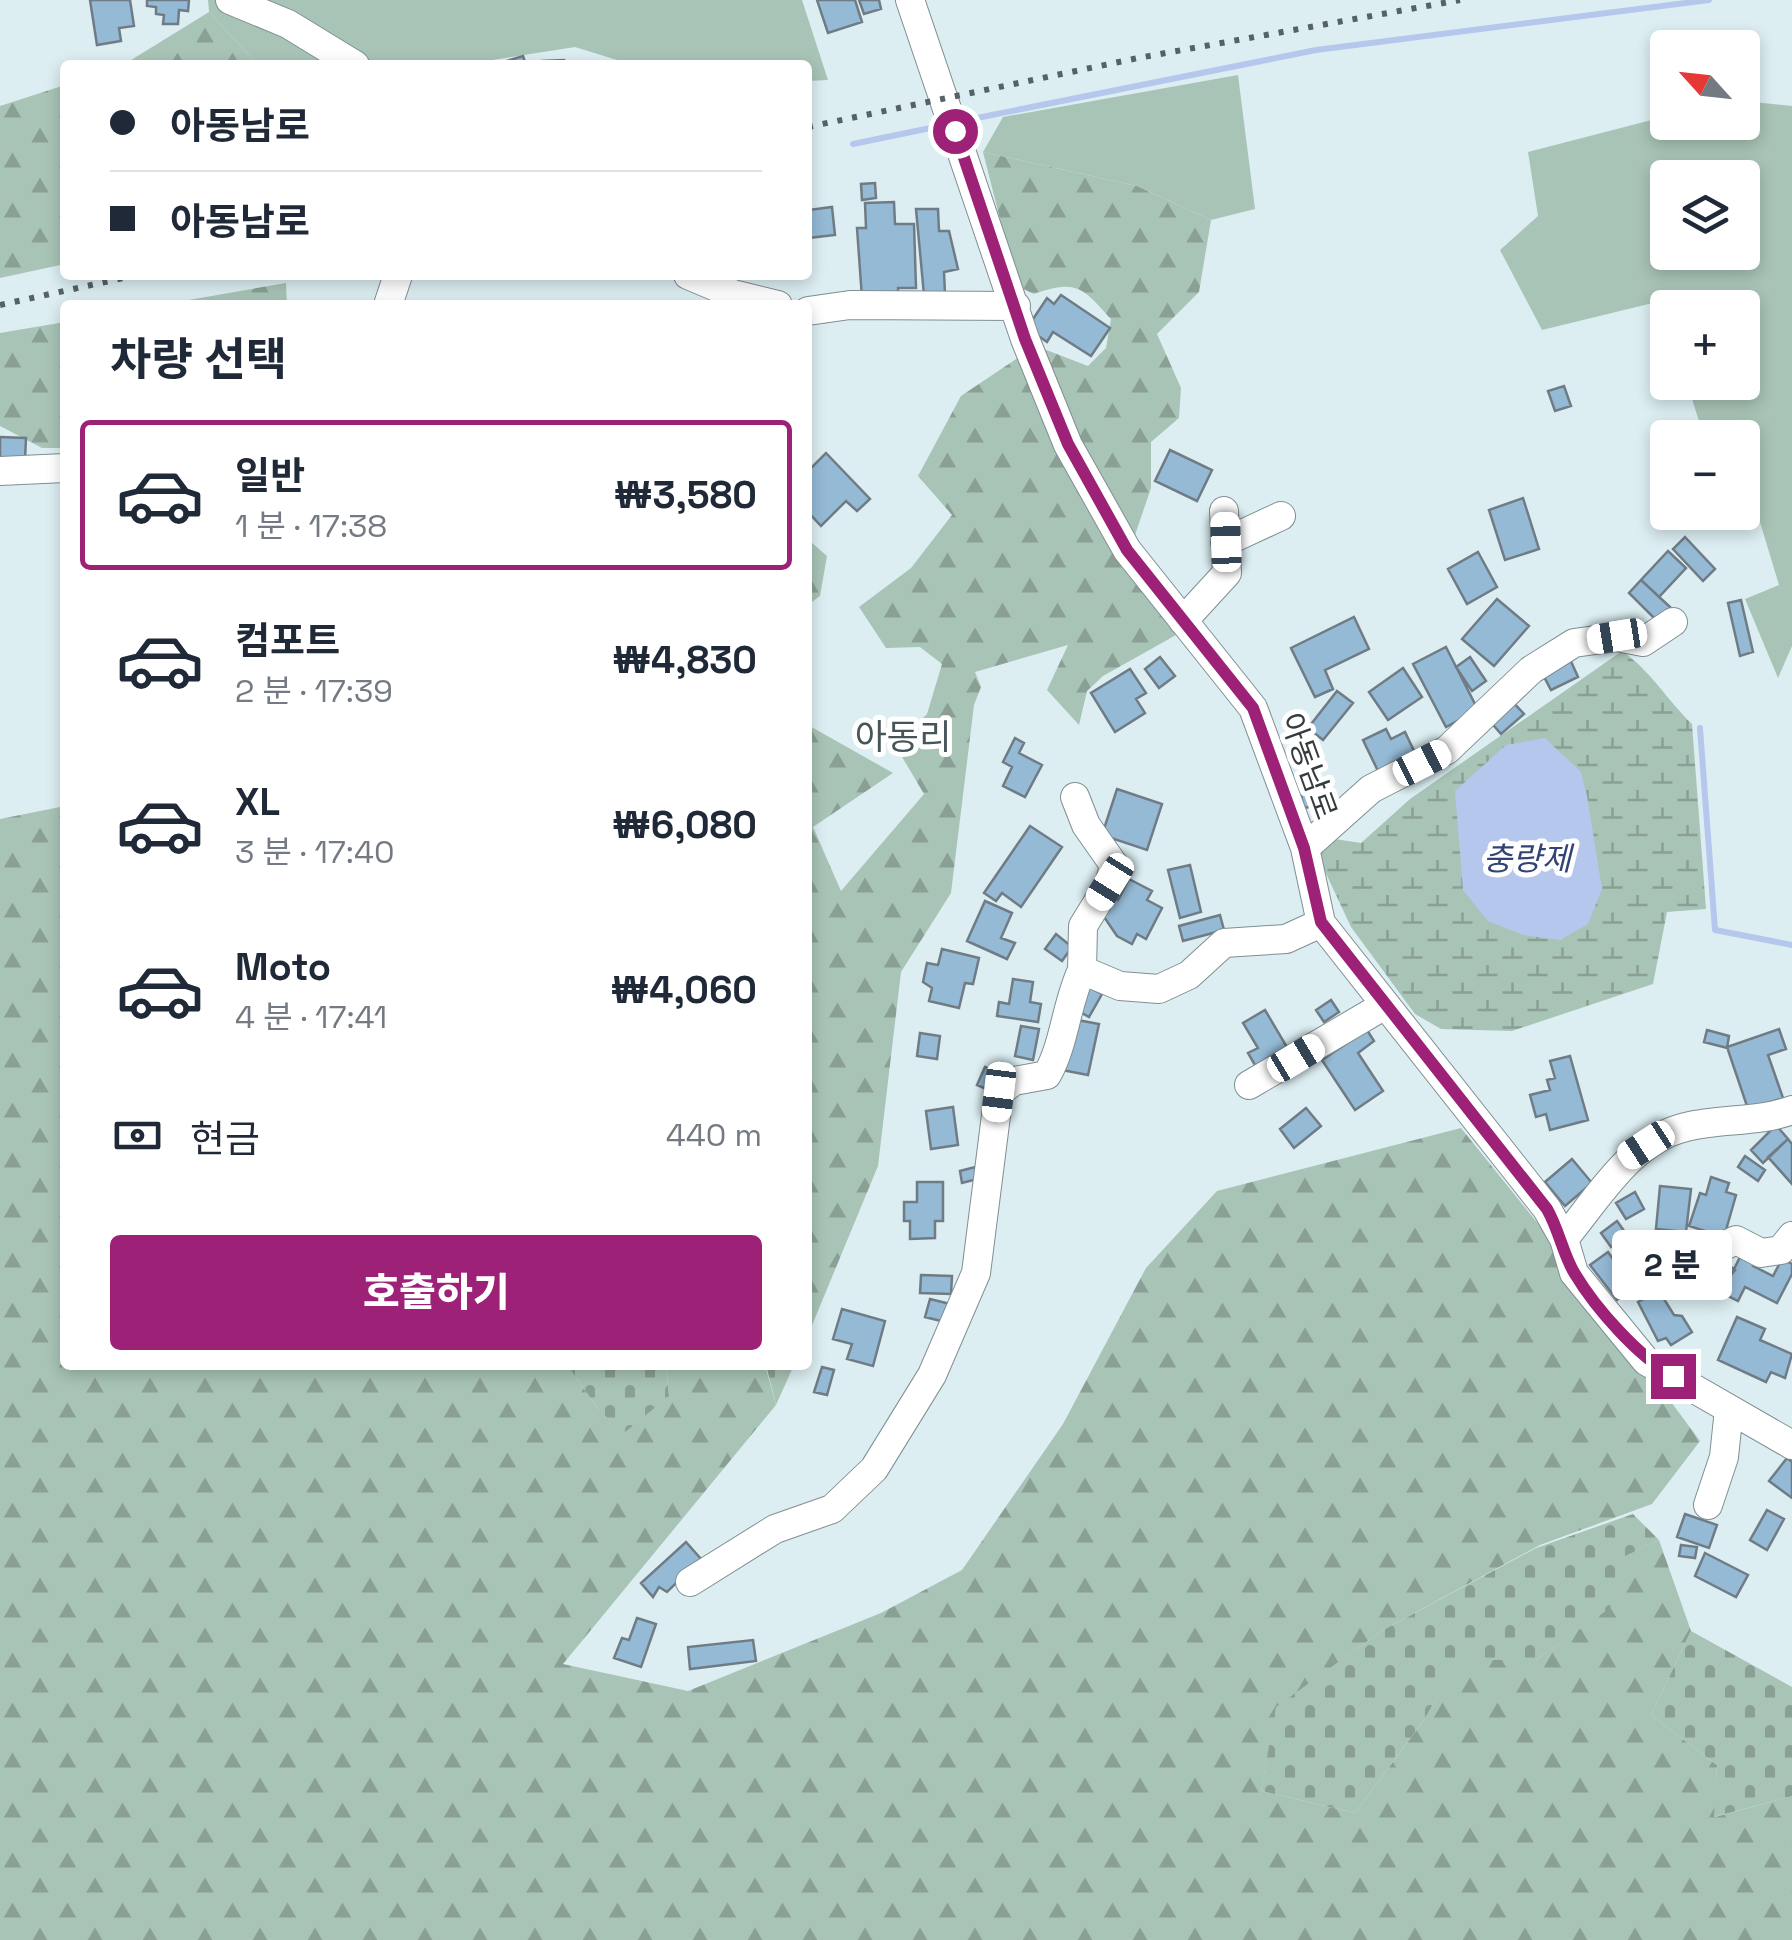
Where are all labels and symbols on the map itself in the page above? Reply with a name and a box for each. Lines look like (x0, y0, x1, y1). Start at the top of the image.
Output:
north arrow (1650, 30, 1760, 140)
route start (933, 109, 978, 154)
car (1210, 511, 1242, 573)
car (1585, 616, 1649, 656)
street label: 아동남로 (1272, 707, 1346, 825)
district label: 아동리 (855, 715, 951, 759)
car (1388, 736, 1456, 790)
water label: 충량제 (1483, 839, 1575, 879)
car (1081, 849, 1139, 915)
car (1263, 1030, 1329, 1086)
car (980, 1060, 1018, 1124)
car (1613, 1116, 1679, 1174)
callout: 2 분 (1613, 1231, 1733, 1301)
route end (1651, 1354, 1696, 1399)

